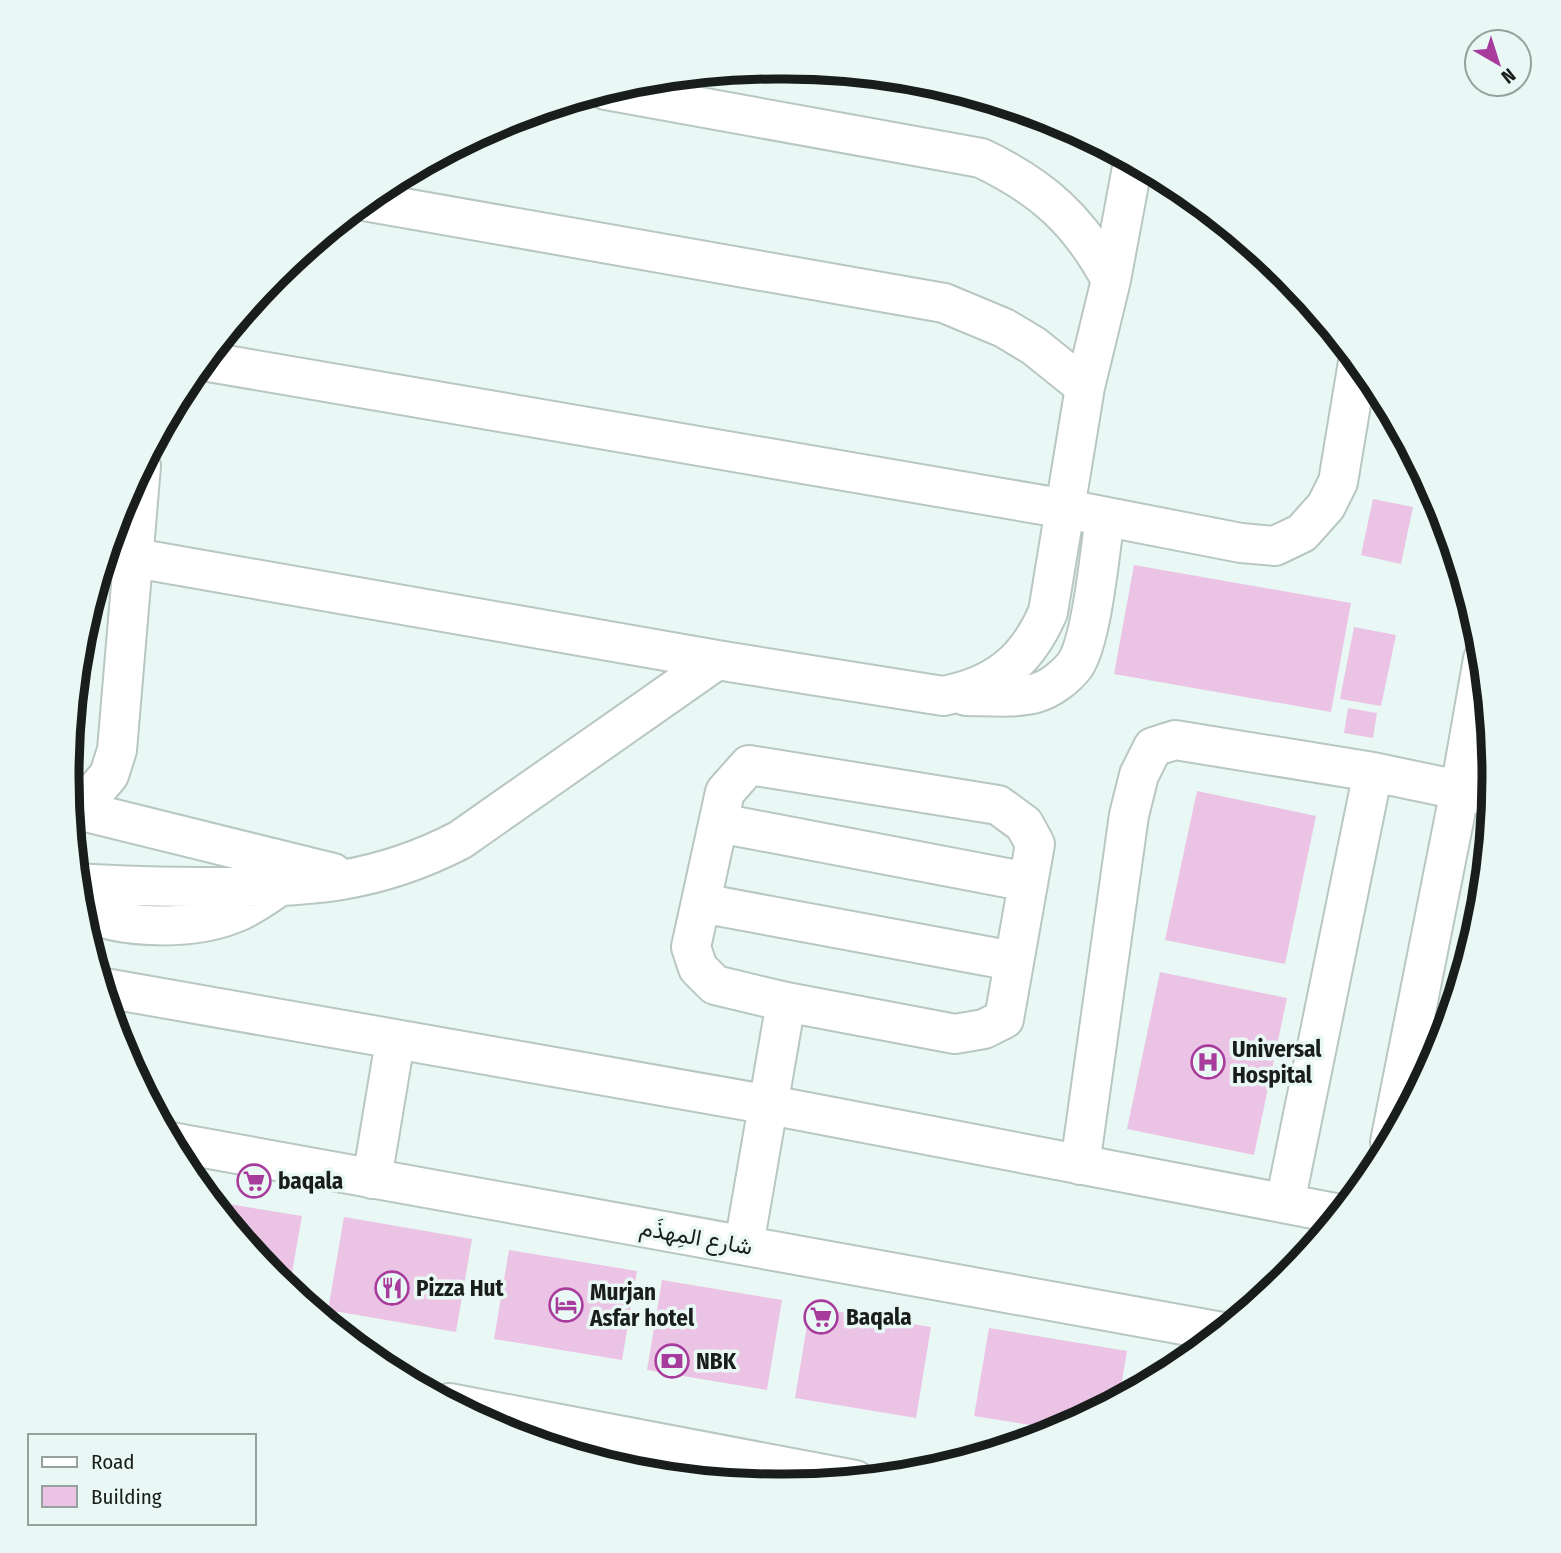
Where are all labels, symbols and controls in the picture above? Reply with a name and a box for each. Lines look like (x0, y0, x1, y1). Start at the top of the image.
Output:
north arrow (1463, 28, 1533, 98)
text: N (1497, 63, 1520, 88)
place label: Universal Hospital (1232, 1035, 1322, 1089)
hospital icon: Universal Hospital (1189, 1043, 1227, 1081)
supermarket icon: baqala (235, 1162, 273, 1200)
place label: baqala (278, 1167, 343, 1195)
street label: شارع المِهذَم (637, 1213, 755, 1263)
restaurant icon: Pizza Hut (373, 1269, 411, 1307)
place label: Pizza Hut (416, 1274, 504, 1302)
place label: Murjan Asfar hotel (589, 1278, 695, 1332)
hotel icon: Murjan Asfar hotel (547, 1286, 585, 1324)
supermarket icon: Baqala (802, 1298, 840, 1336)
place label: Baqala (846, 1303, 912, 1331)
bank icon: NBK (653, 1342, 691, 1380)
place label: NBK (696, 1347, 737, 1375)
legend (28, 1434, 256, 1525)
text: Road (91, 1449, 135, 1475)
text: Building (91, 1484, 162, 1510)

